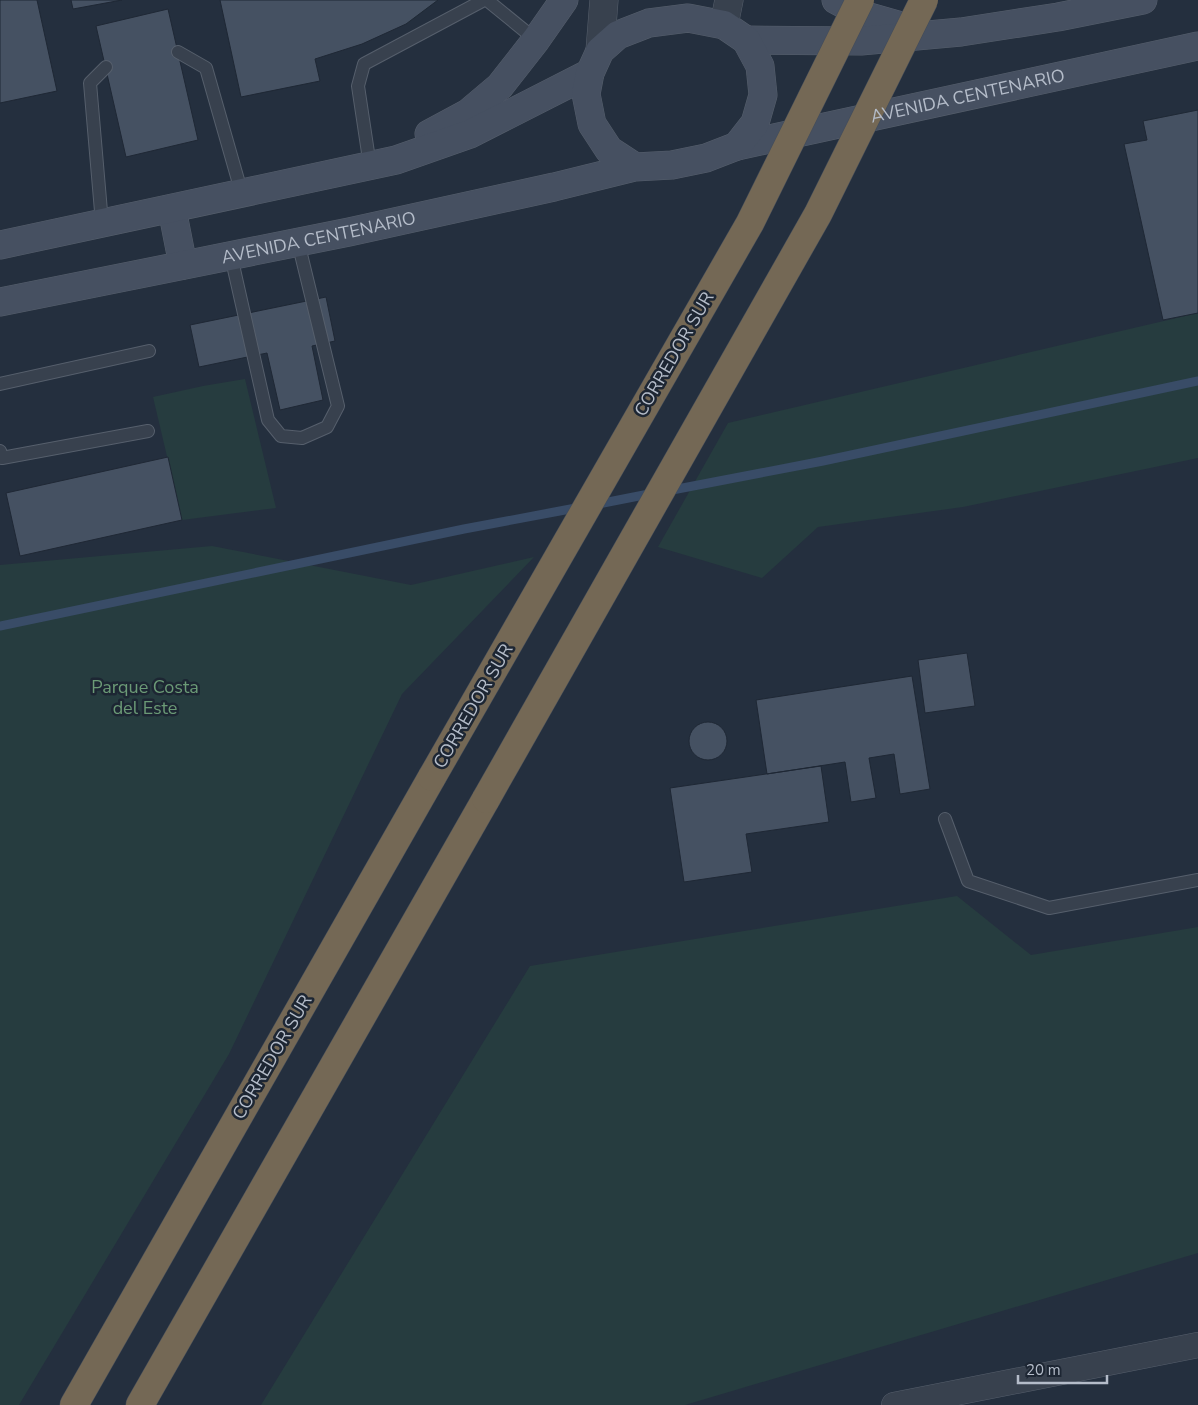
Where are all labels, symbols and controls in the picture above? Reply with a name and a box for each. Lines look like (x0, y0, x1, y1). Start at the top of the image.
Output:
street label: AVENIDA CENTENARIO (868, 63, 1067, 129)
street label: AVENIDA CENTENARIO (219, 206, 418, 269)
street label: CORREDOR SUR (629, 287, 719, 421)
street label: CORREDOR SUR (428, 639, 518, 773)
park label: Parque Costa del Este (91, 675, 199, 720)
street label: CORREDOR SUR (227, 990, 317, 1124)
scale bar (1018, 1352, 1107, 1384)
text: 20 m (1026, 1360, 1061, 1380)

